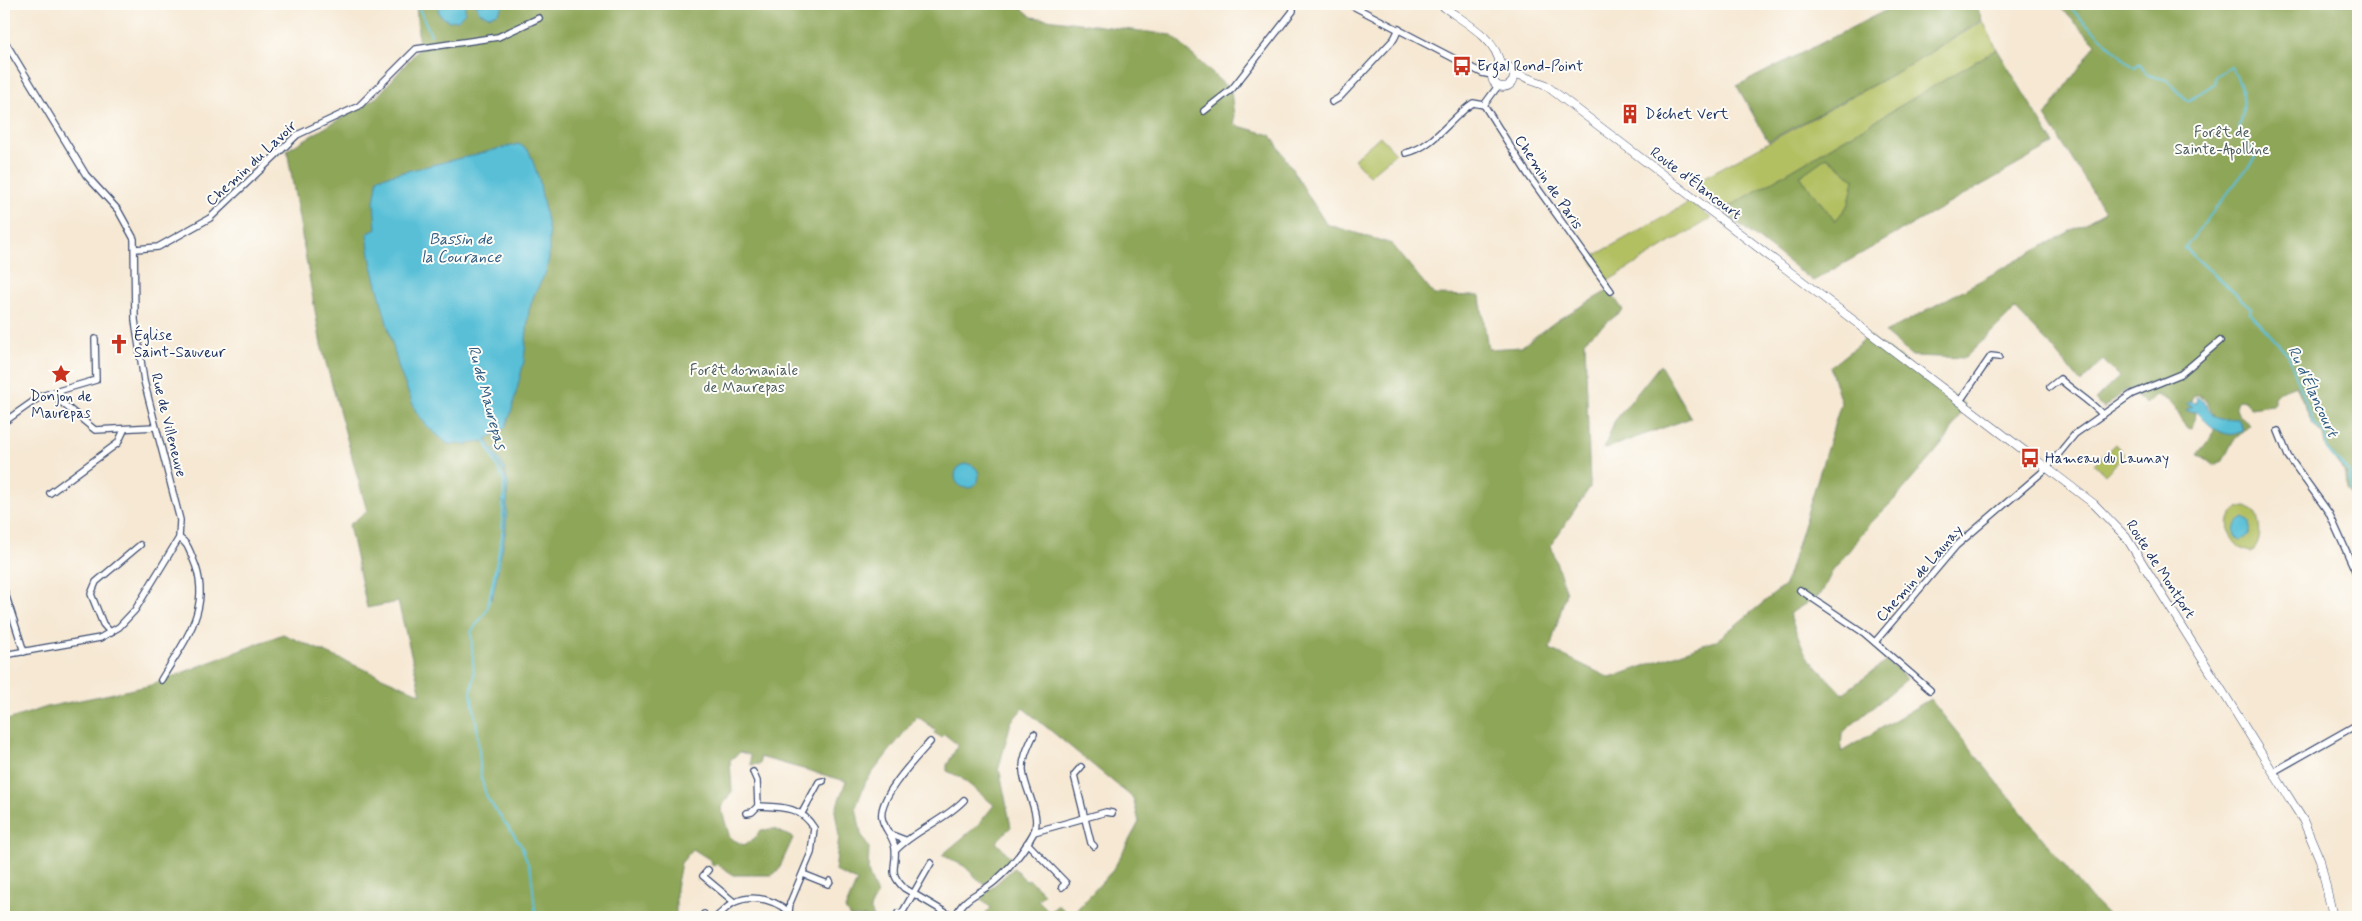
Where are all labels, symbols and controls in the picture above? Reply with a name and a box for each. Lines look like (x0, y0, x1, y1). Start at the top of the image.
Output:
bus stop icon: Ergal Rond-Point (1451, 55, 1473, 77)
place label: Ergal Rond-Point (1477, 57, 1583, 78)
building icon: Déchet Vert (1619, 103, 1641, 125)
place label: Déchet Vert (1645, 105, 1729, 125)
street label: Chemin du Lavoir (202, 116, 302, 211)
park label: Forêt de Sainte-Apolline (2175, 123, 2269, 161)
street label: Chemin de Paris (1509, 131, 1587, 234)
street label: Route d'Élancourt (1646, 142, 1746, 225)
water label: Bassin de la Courance (421, 229, 502, 268)
place label: Église Saint-Sauveur (134, 325, 225, 363)
church icon: Église Saint-Sauveur (108, 333, 130, 355)
water label: Ru de Maurepas (463, 343, 511, 453)
water label: Ru d'Élancourt (2282, 343, 2344, 442)
park label: Forêt domaniale de Maurepas (690, 361, 799, 398)
place icon: Donjon de Maurepas (50, 363, 72, 385)
street label: Rue de Villeneuve (145, 371, 191, 480)
place label: Donjon de Maurepas (30, 387, 92, 424)
bus stop icon: Hameau du Launay (2019, 447, 2041, 469)
place label: Hameau du Launay (2045, 449, 2169, 469)
street label: Route de Montfort (2119, 516, 2200, 624)
street label: Chemin de Launay (1872, 521, 1968, 626)

